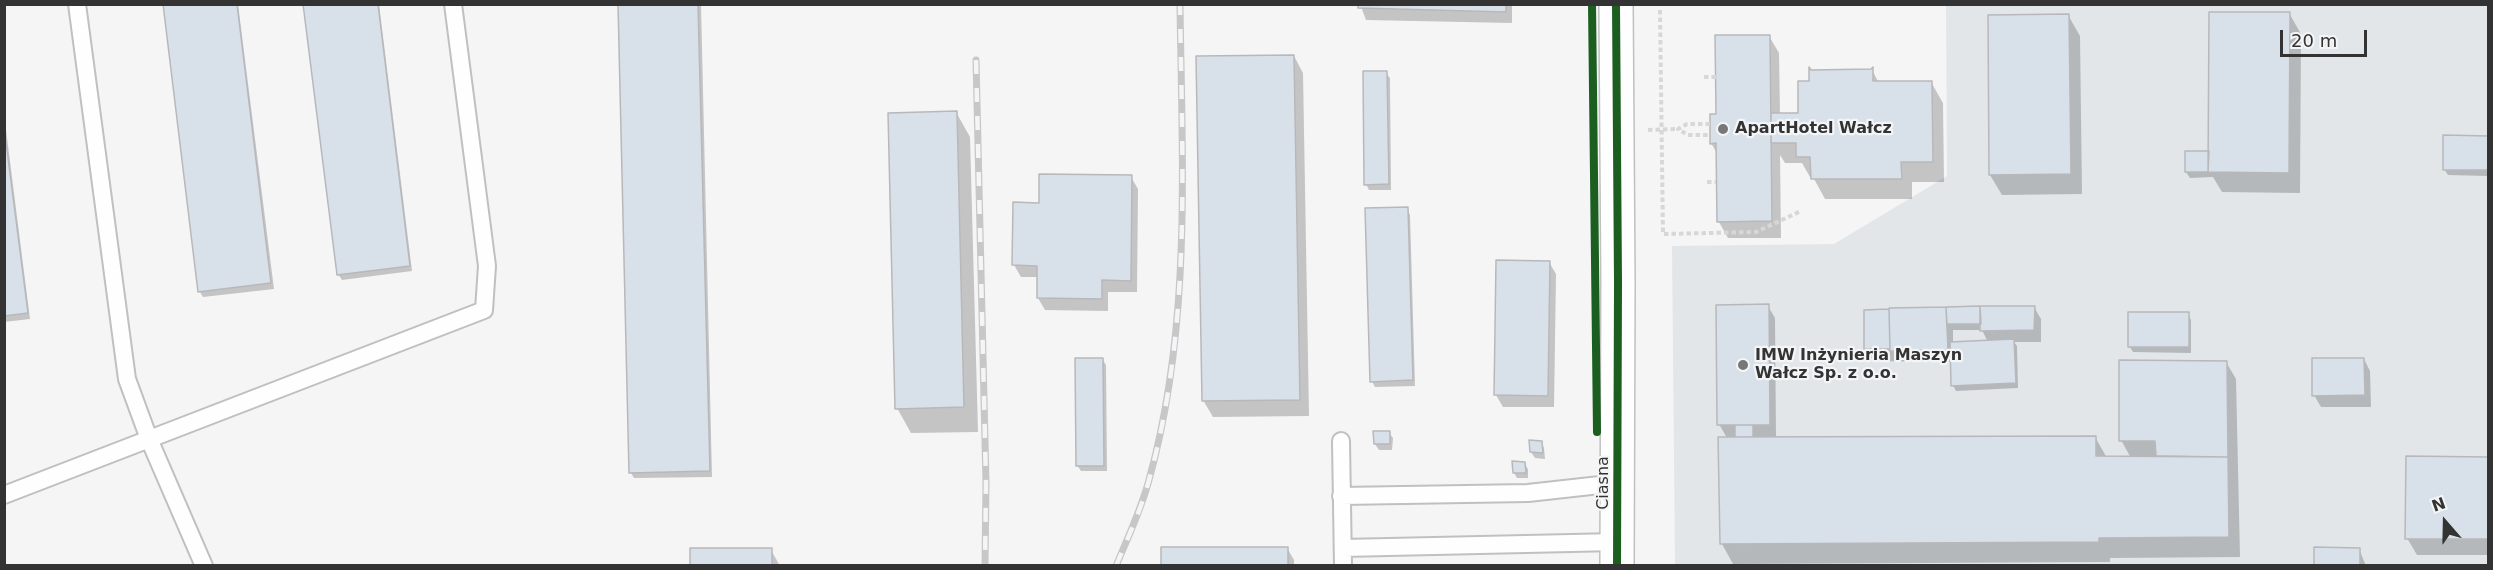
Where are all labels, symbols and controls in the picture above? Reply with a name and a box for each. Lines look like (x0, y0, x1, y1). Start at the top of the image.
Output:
scale bar (2283, 18, 2370, 56)
text: 20 m (2291, 30, 2337, 51)
place label: ApartHotel Wałcz (1735, 119, 1892, 139)
marker: ApartHotel Wałcz (1716, 122, 1730, 136)
place label: IMW Inżynieria Maszyn Wałcz Sp. z o.o. (1755, 346, 1962, 384)
marker: IMW Inżynieria Maszyn Wałcz Sp. z o.o. (1736, 358, 1750, 372)
street label: Ciasna (1594, 456, 1614, 510)
north arrow (2415, 492, 2475, 552)
text: N (2429, 493, 2448, 516)

